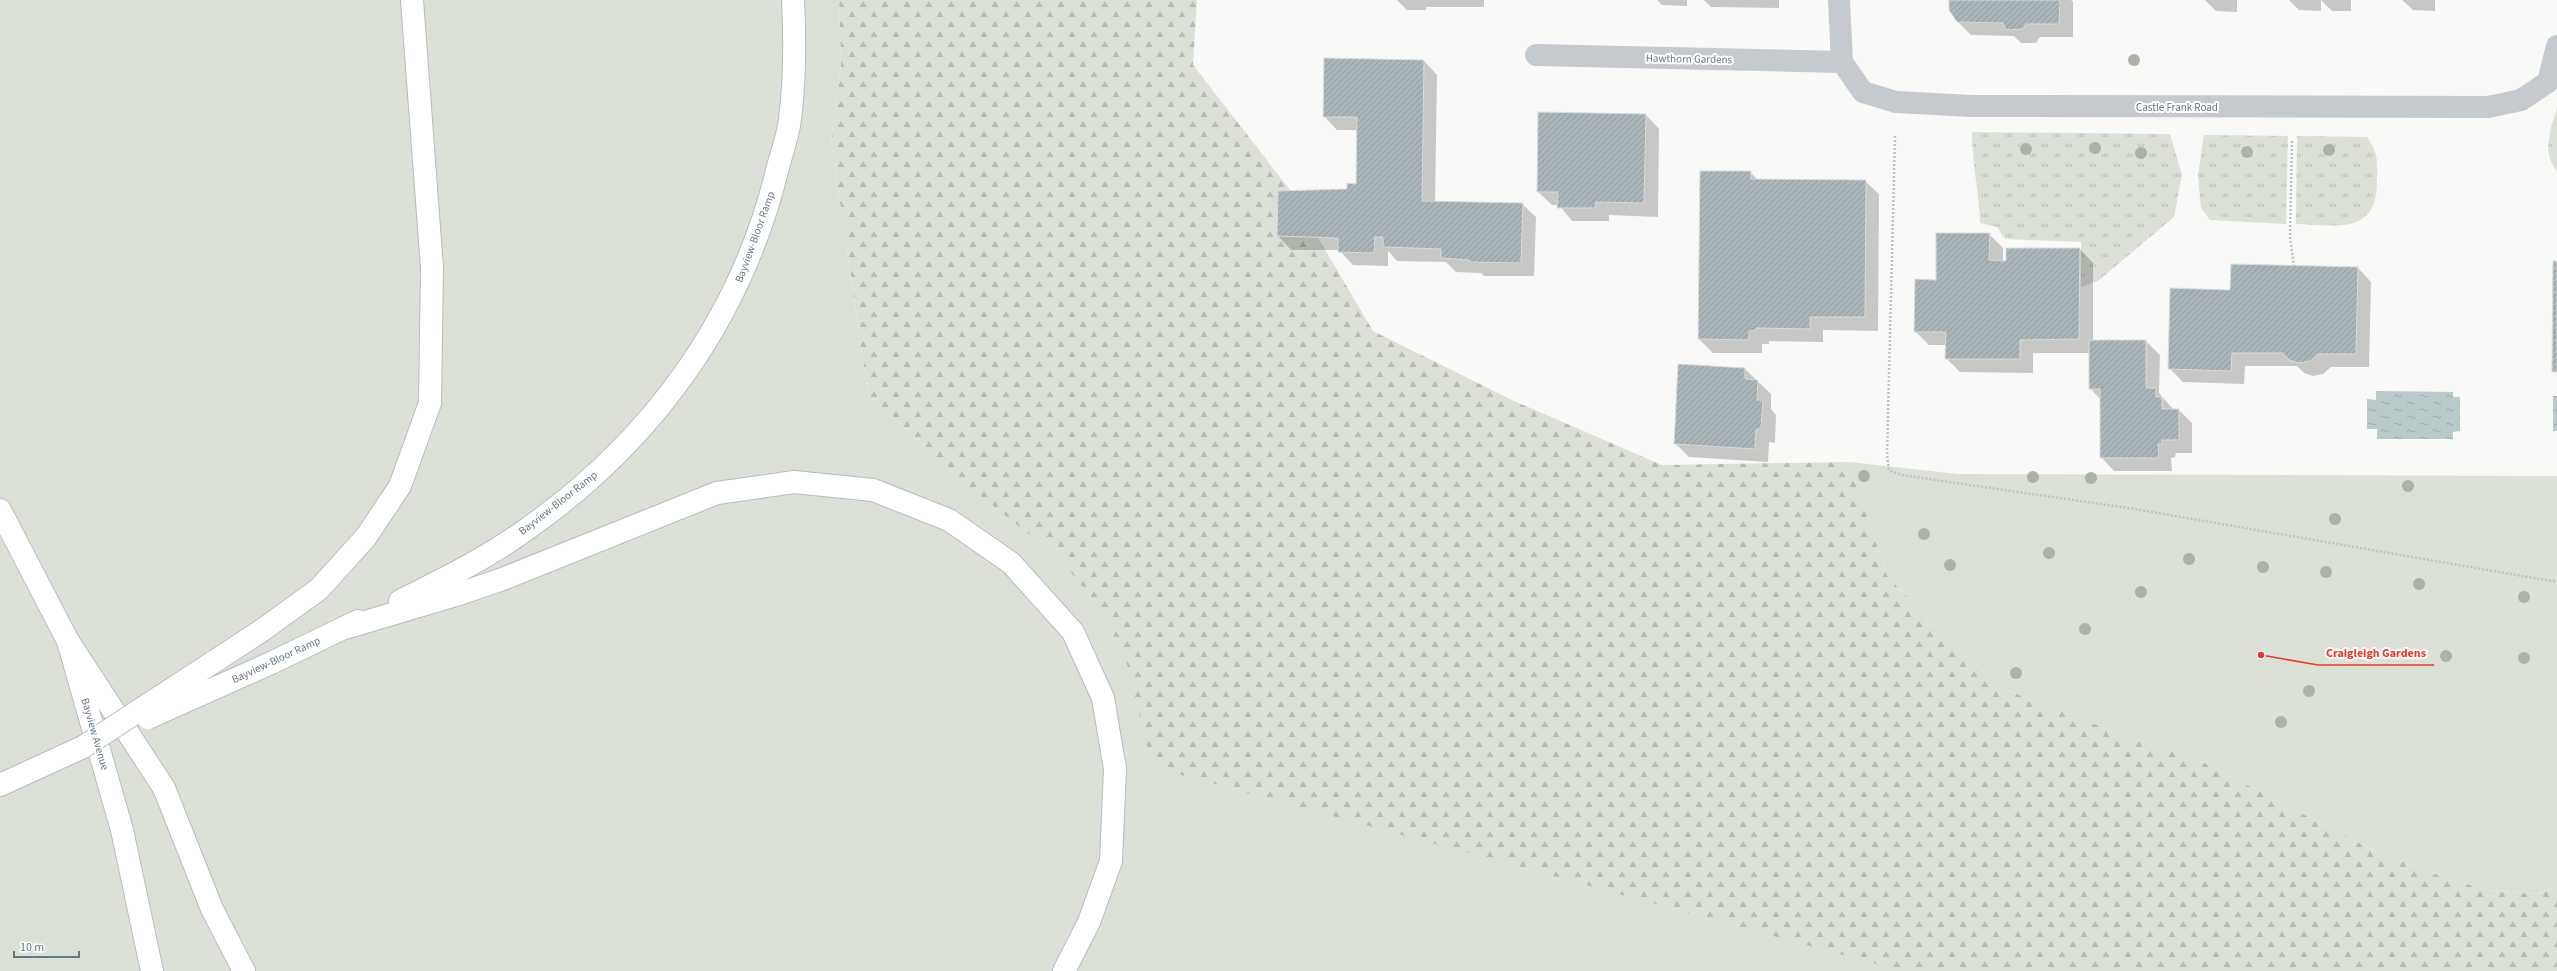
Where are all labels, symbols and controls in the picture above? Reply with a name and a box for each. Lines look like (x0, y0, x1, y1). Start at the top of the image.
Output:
street label: Hawthorn Gardens (1646, 51, 1733, 67)
street label: Castle Frank Road (2136, 100, 2218, 115)
street label: Bayview-Bloor Ramp (732, 189, 778, 285)
street label: Bayview-Bloor Ramp (516, 468, 600, 538)
street label: Bayview-Bloor Ramp (229, 633, 323, 687)
callout: Craigleigh Gardens (2318, 641, 2434, 665)
text: Craigleigh Gardens (2326, 645, 2426, 662)
street label: Bayview Avenue (78, 696, 113, 772)
scale bar (14, 933, 79, 959)
text: 10 m (20, 939, 44, 956)

